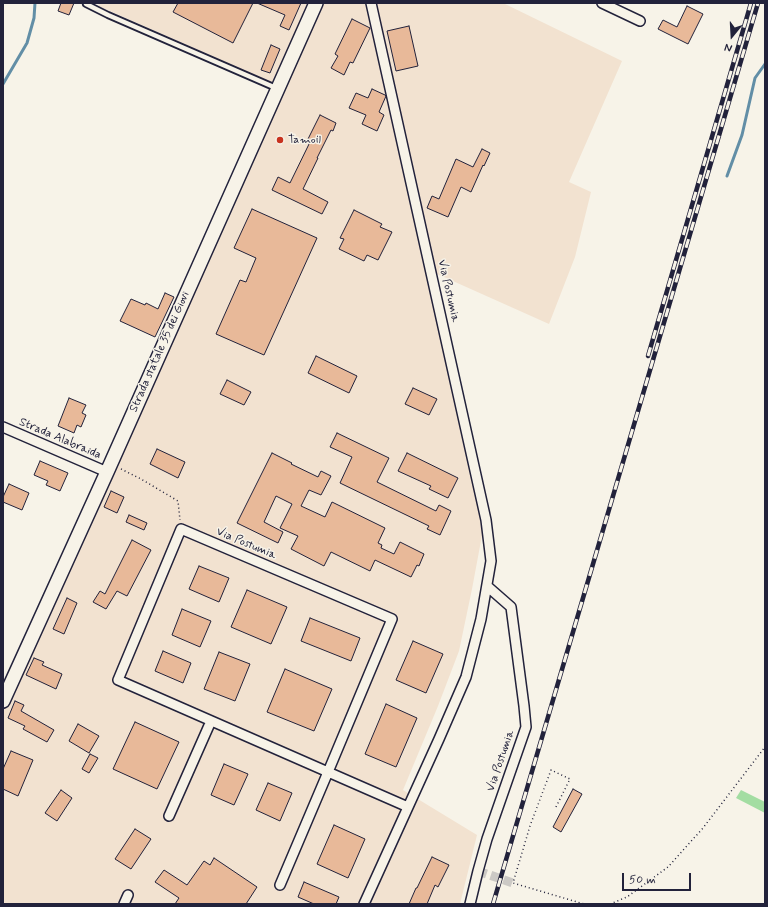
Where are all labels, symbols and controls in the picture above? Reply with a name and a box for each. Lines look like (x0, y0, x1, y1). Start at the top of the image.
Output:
north arrow (712, 16, 752, 56)
text: N (723, 40, 734, 55)
place label: Tamoil (288, 133, 321, 147)
marker: Tamoil (275, 135, 285, 145)
street label: Via Postumia (434, 258, 462, 324)
street label: Strada statale 35 dei Giovi (127, 289, 193, 415)
street label: Strada Alabraida (17, 415, 103, 463)
street label: Via Postumia (214, 525, 278, 563)
street label: Via Postumia (484, 729, 518, 793)
scale bar (624, 865, 693, 891)
text: 50 m (629, 872, 656, 888)

